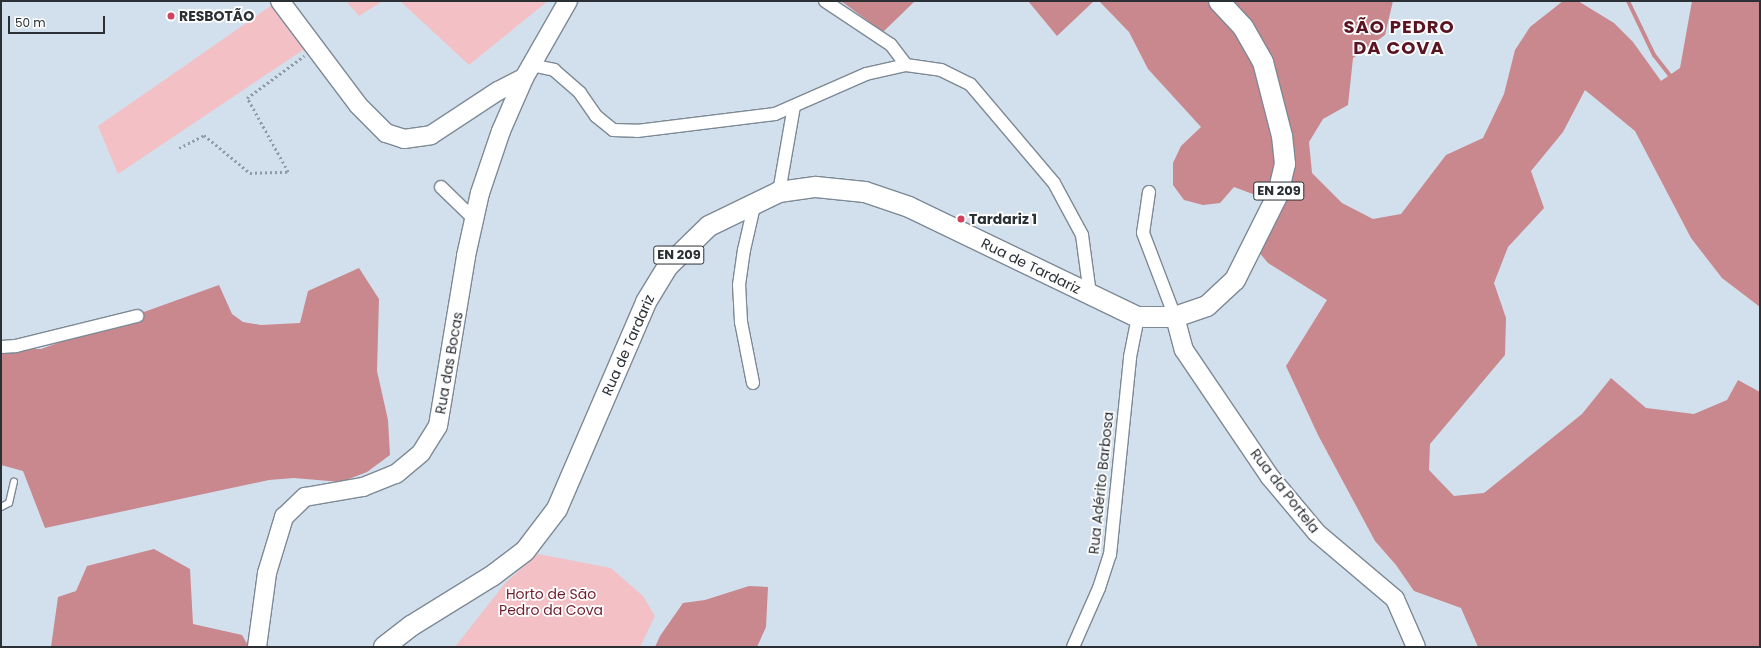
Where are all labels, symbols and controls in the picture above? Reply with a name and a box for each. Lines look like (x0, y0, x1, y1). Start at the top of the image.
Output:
scale bar (10, 8, 107, 34)
place label: RESBOTÃO (179, 8, 254, 24)
marker: RESBOTÃO (166, 11, 176, 21)
text: 50 m (15, 14, 46, 31)
district label: SÃO PEDRO DA COVA (1343, 17, 1455, 60)
road number: EN 209 (1253, 180, 1305, 202)
place label: Tardariz 1 (969, 211, 1037, 227)
marker: Tardariz 1 (956, 214, 966, 224)
street label: Rua de Tardariz (978, 235, 1084, 297)
road number: EN 209 (653, 244, 705, 266)
street label: Rua de Tardariz (598, 292, 658, 398)
street label: Rua das Bocas (432, 311, 466, 415)
street label: Rua Adérito Barbosa (1085, 411, 1117, 555)
street label: Rua da Portela (1247, 446, 1323, 536)
park label: Horto de São Pedro da Cova (499, 586, 603, 618)

